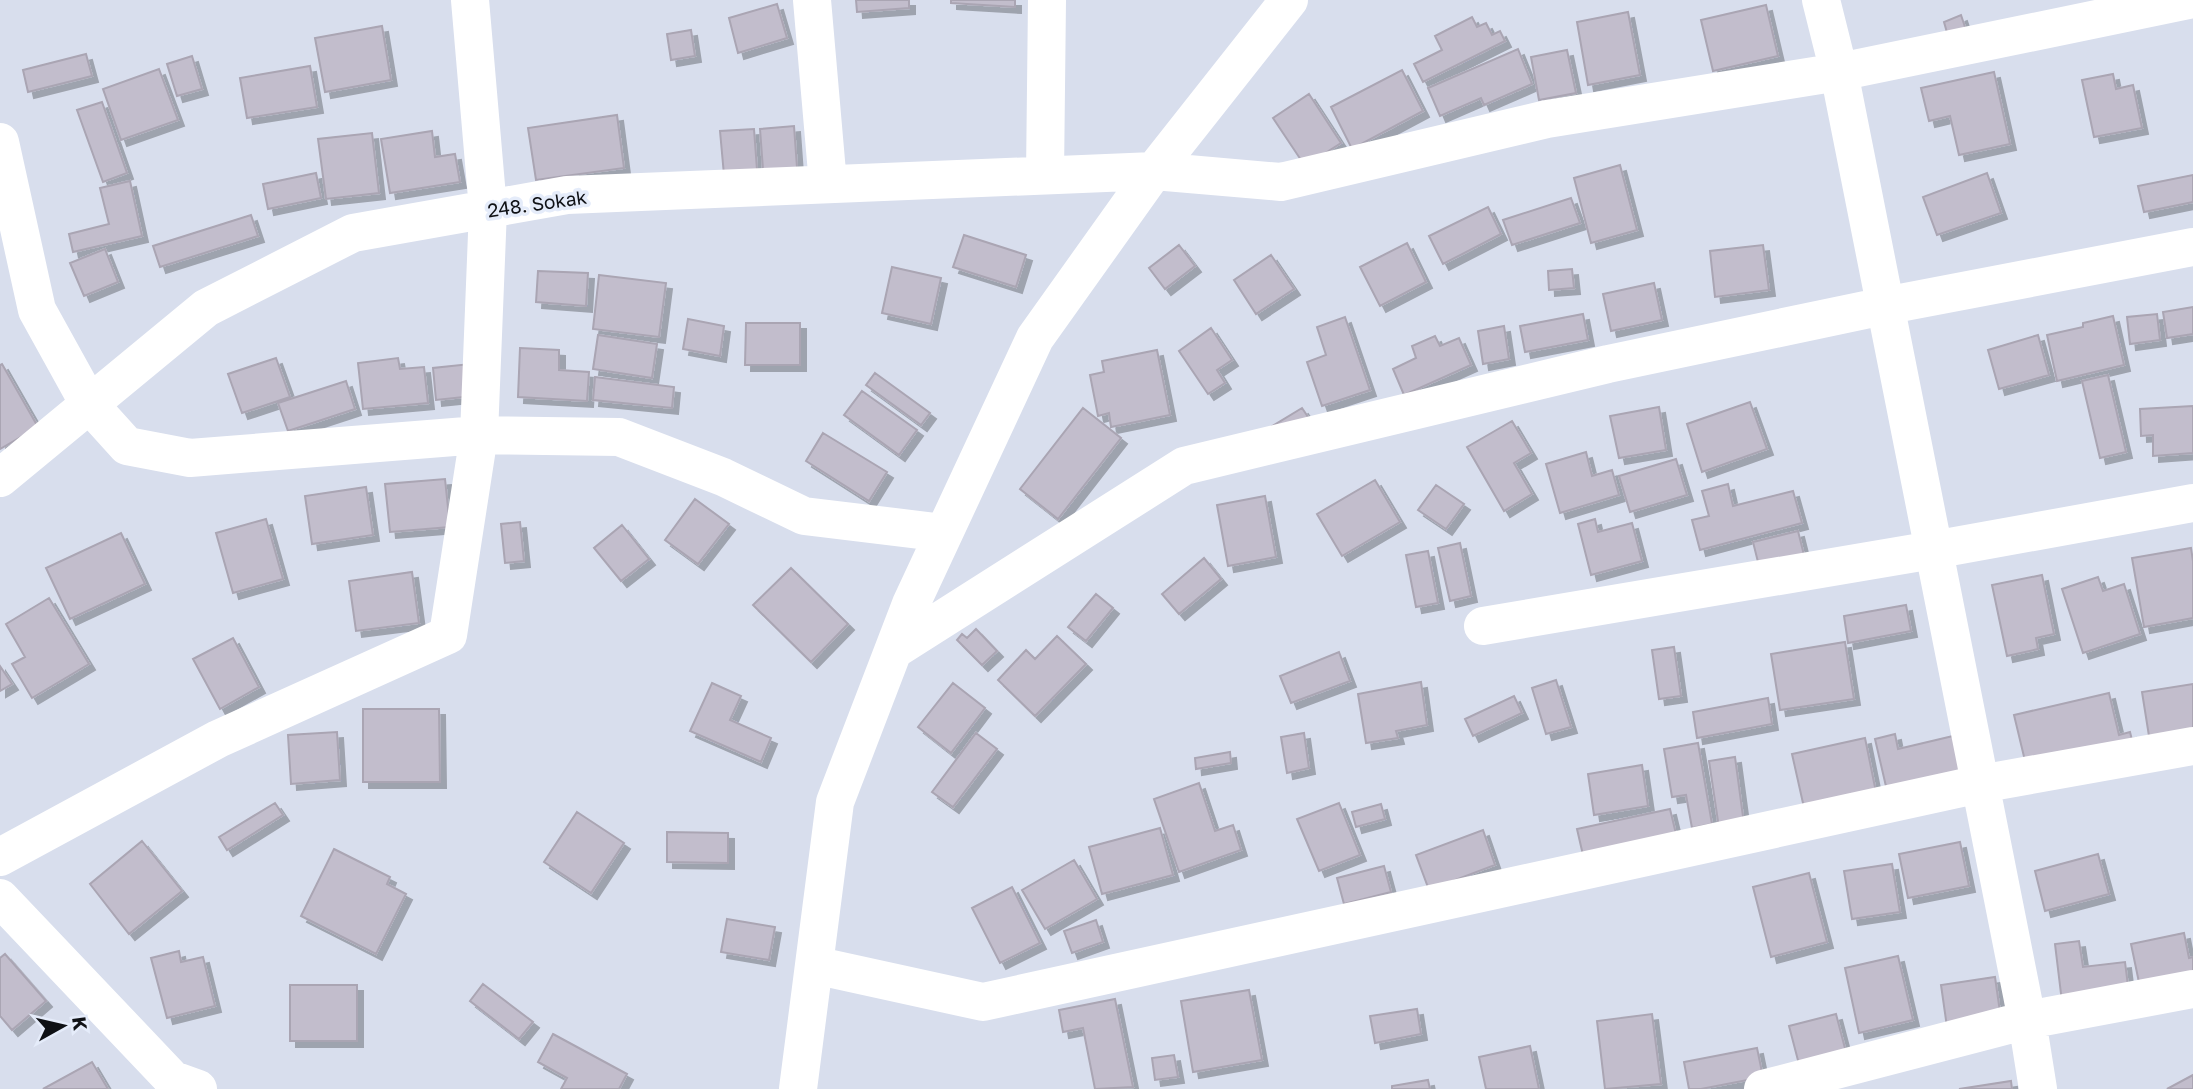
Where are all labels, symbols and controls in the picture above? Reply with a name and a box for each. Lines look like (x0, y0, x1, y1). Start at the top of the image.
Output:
street label: 248. Sokak (486, 185, 588, 221)
north arrow (28, 991, 98, 1061)
text: K (68, 1015, 93, 1032)

